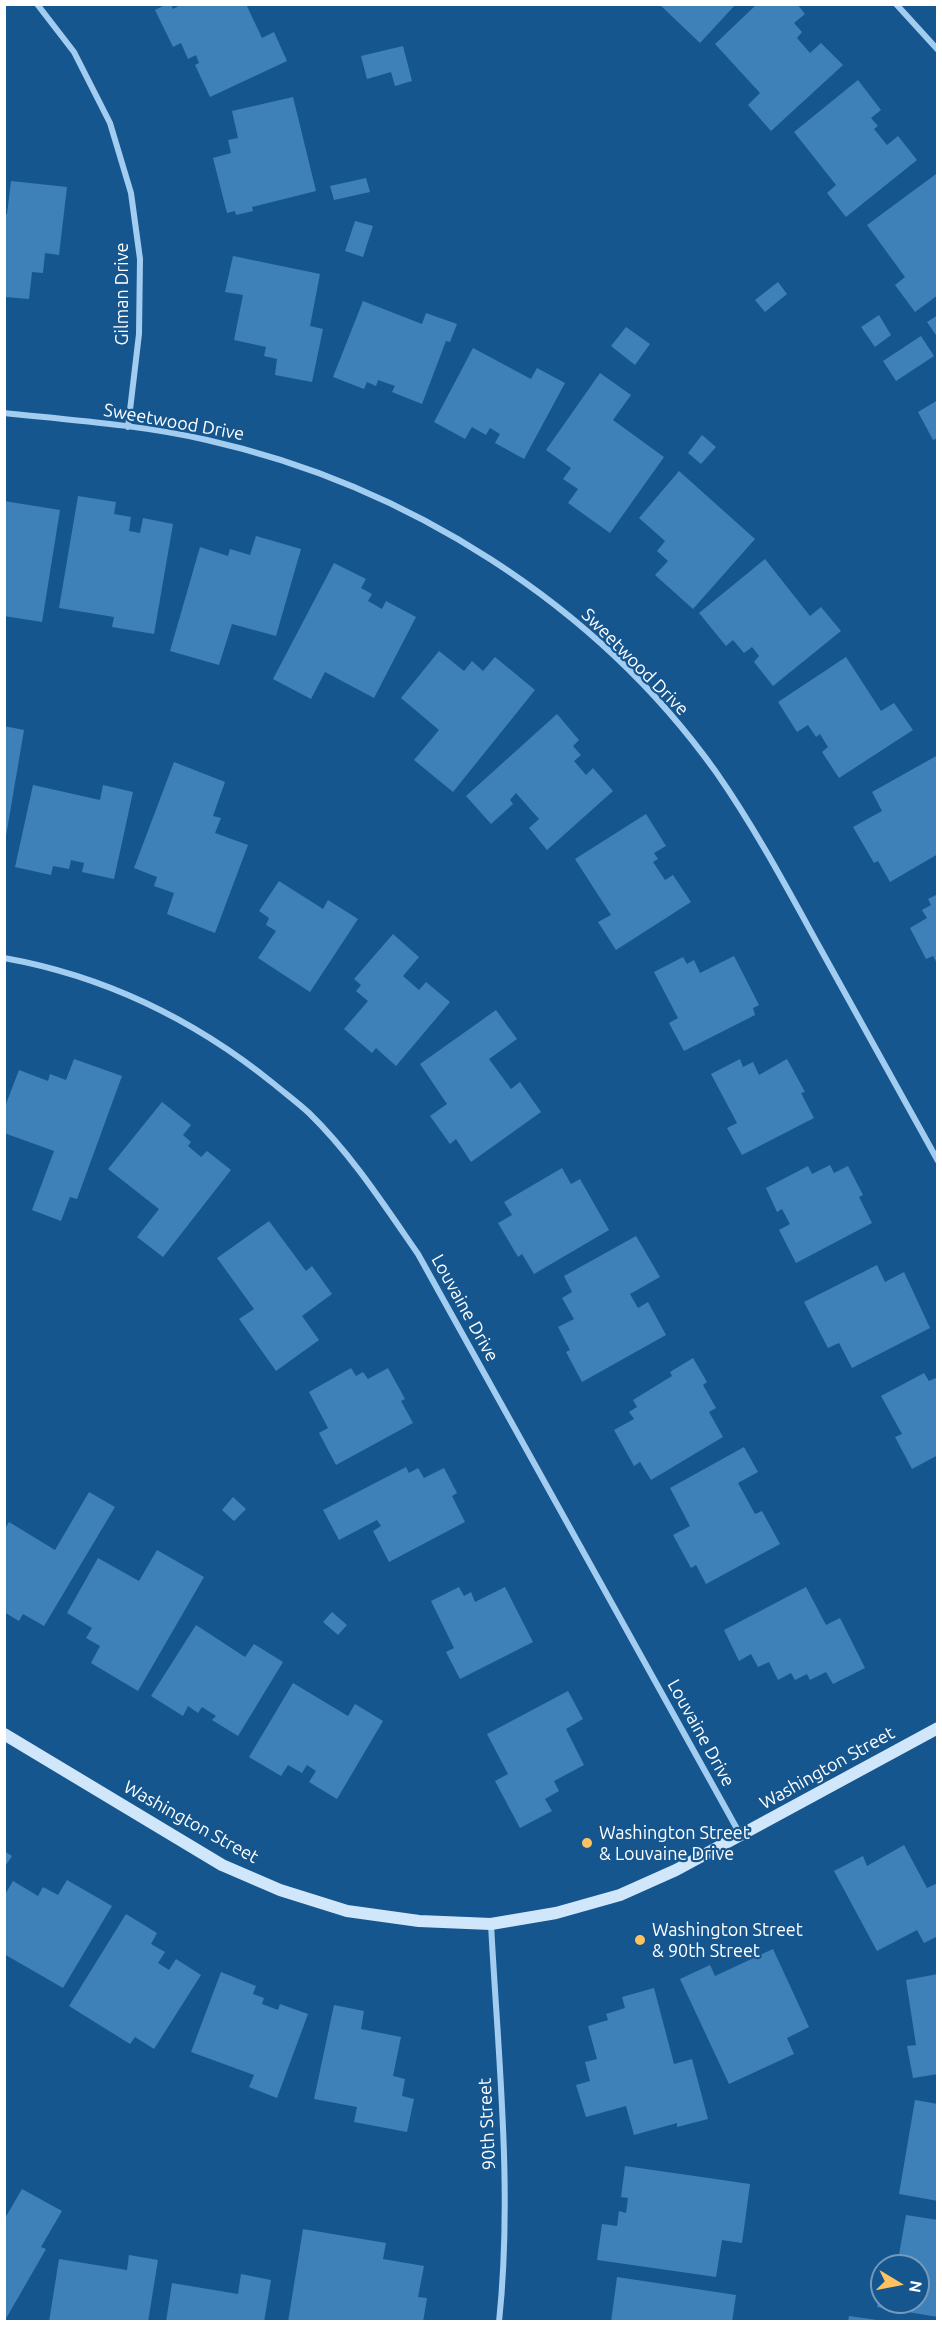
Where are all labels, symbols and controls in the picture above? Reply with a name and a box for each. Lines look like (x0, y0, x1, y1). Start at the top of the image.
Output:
street label: Gilman Drive (111, 243, 133, 345)
street label: Sweetwood Drive (102, 399, 246, 445)
street label: Sweetwood Drive (577, 604, 693, 720)
street label: Louvaine Drive (427, 1251, 503, 1365)
street label: Louvaine Drive (663, 1676, 739, 1790)
street label: Washington Street (756, 1722, 898, 1814)
street label: Washington Street (120, 1776, 262, 1868)
place label: Washington Street & Louvaine Drive (599, 1822, 750, 1864)
marker: Washington Street & Louvaine Drive (580, 1836, 594, 1850)
place label: Washington Street & 90th Street (652, 1919, 803, 1962)
marker: Washington Street & 90th Street (633, 1933, 647, 1947)
street label: 90th Street (474, 2077, 500, 2171)
north arrow (870, 2254, 930, 2314)
text: N (906, 2279, 926, 2294)

